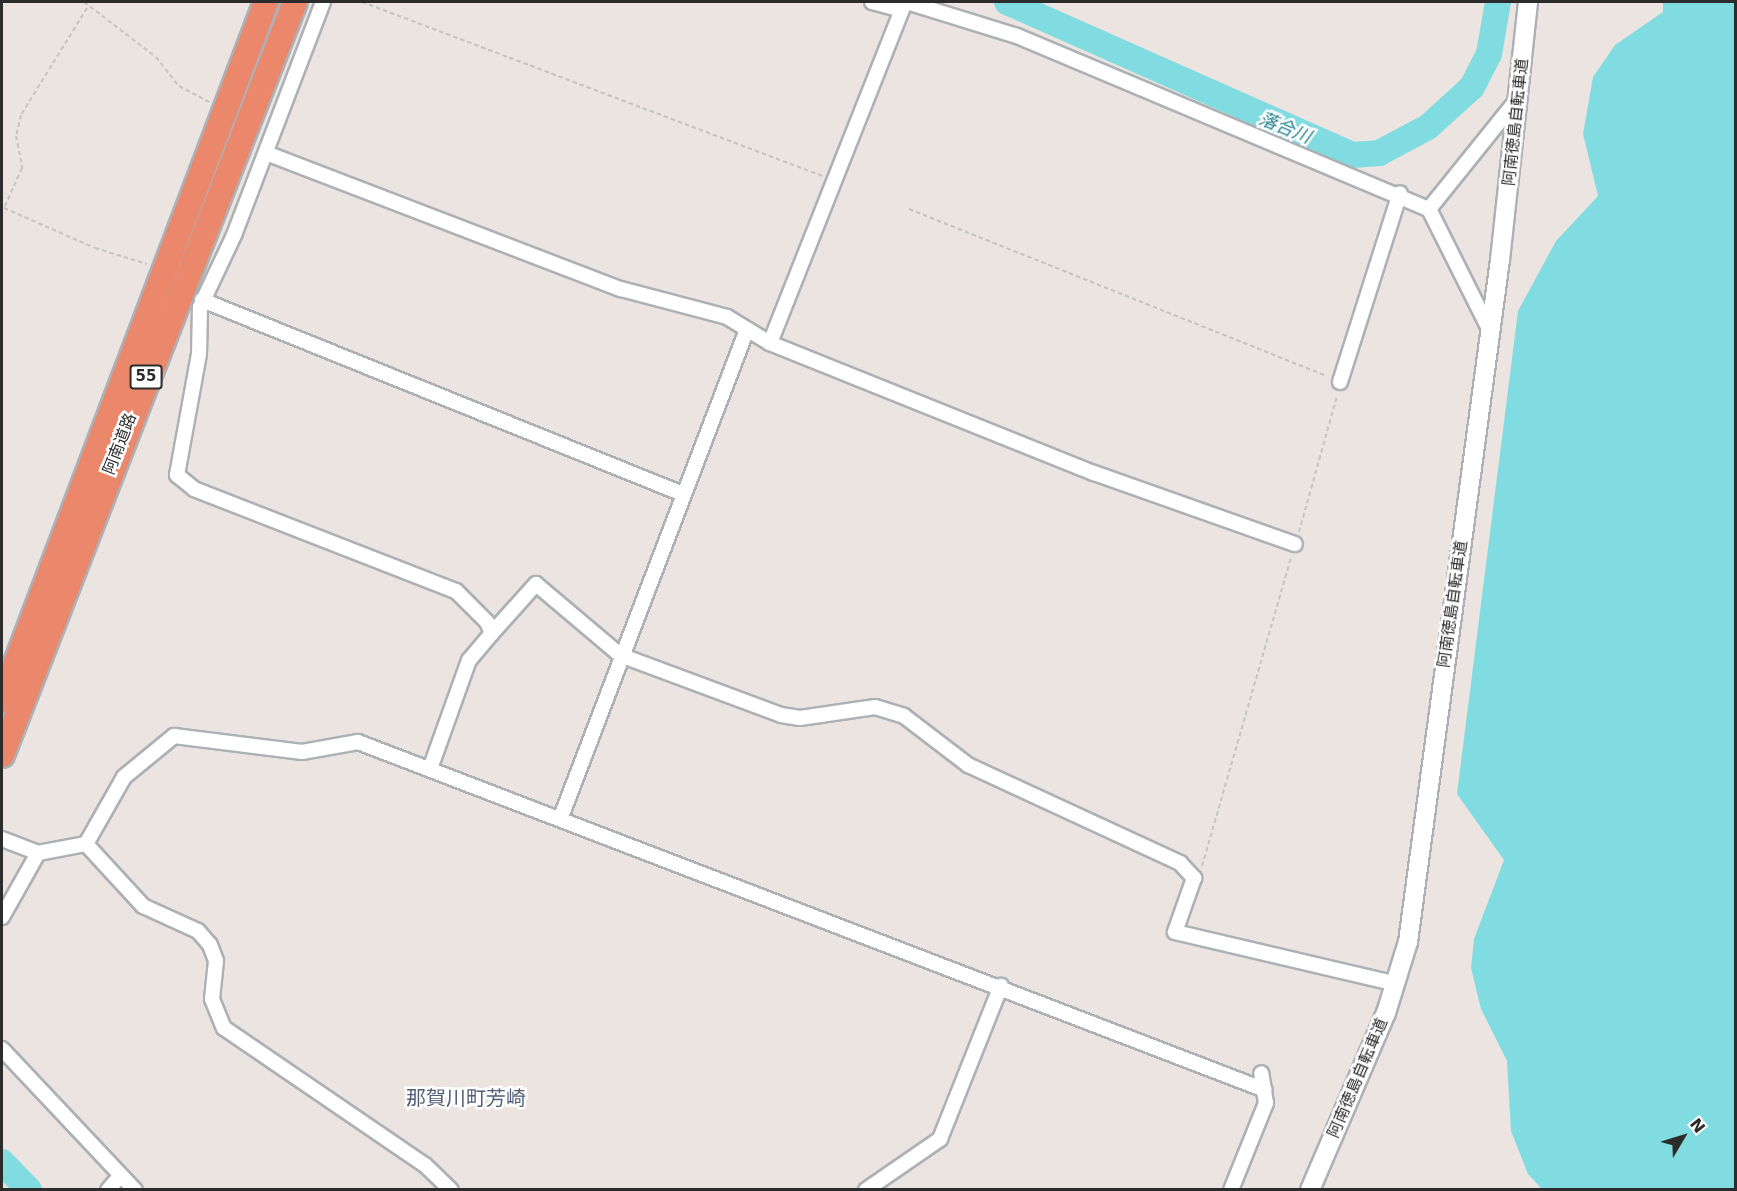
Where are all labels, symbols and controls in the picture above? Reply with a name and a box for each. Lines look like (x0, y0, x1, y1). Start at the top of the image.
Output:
street label: 阿南徳島自転車道 (1500, 57, 1532, 187)
water label: 落合川 (1256, 108, 1314, 148)
road number: 55 (130, 365, 162, 389)
street label: 阿南道路 (100, 411, 140, 477)
street label: 阿南徳島自転車道 (1435, 539, 1471, 669)
street label: 阿南徳島自転車道 (1324, 1015, 1392, 1141)
district label: 那賀川町芳崎 (406, 1086, 526, 1110)
north arrow (1653, 1107, 1713, 1167)
text: N (1686, 1114, 1709, 1137)

